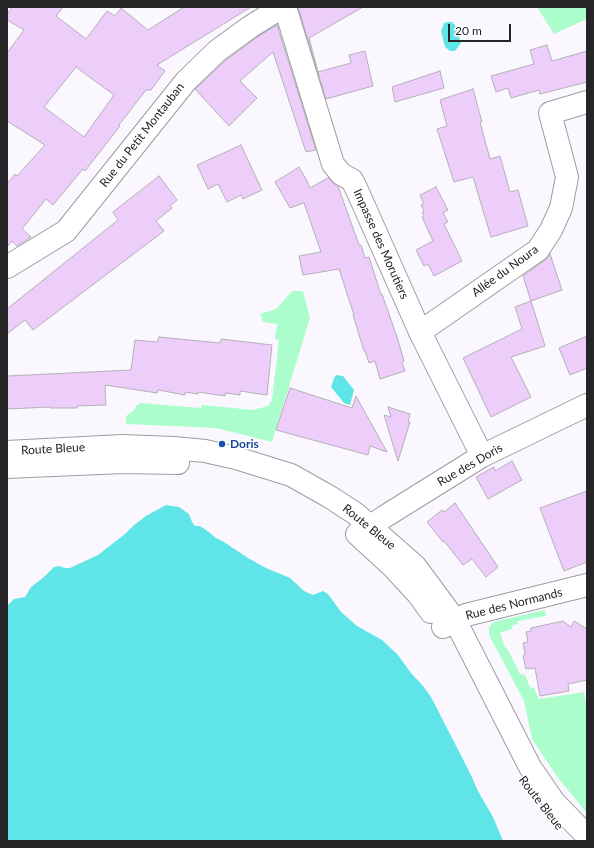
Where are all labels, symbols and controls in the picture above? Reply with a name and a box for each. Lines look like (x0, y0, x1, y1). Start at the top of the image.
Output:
scale bar (450, 16, 513, 42)
text: 20 m (455, 23, 482, 38)
street label: Rue du Petit Montauban (97, 80, 187, 190)
street label: Impasse des Morutiers (350, 187, 412, 301)
street label: Allée du Noura (469, 242, 541, 300)
place label: Doris (230, 437, 259, 451)
marker: Doris (217, 439, 227, 449)
street label: Route Bleue (21, 440, 85, 458)
street label: Rue des Doris (435, 441, 505, 489)
street label: Route Bleue (340, 501, 398, 553)
street label: Rue des Normands (464, 585, 564, 623)
street label: Route Bleue (516, 773, 566, 833)

